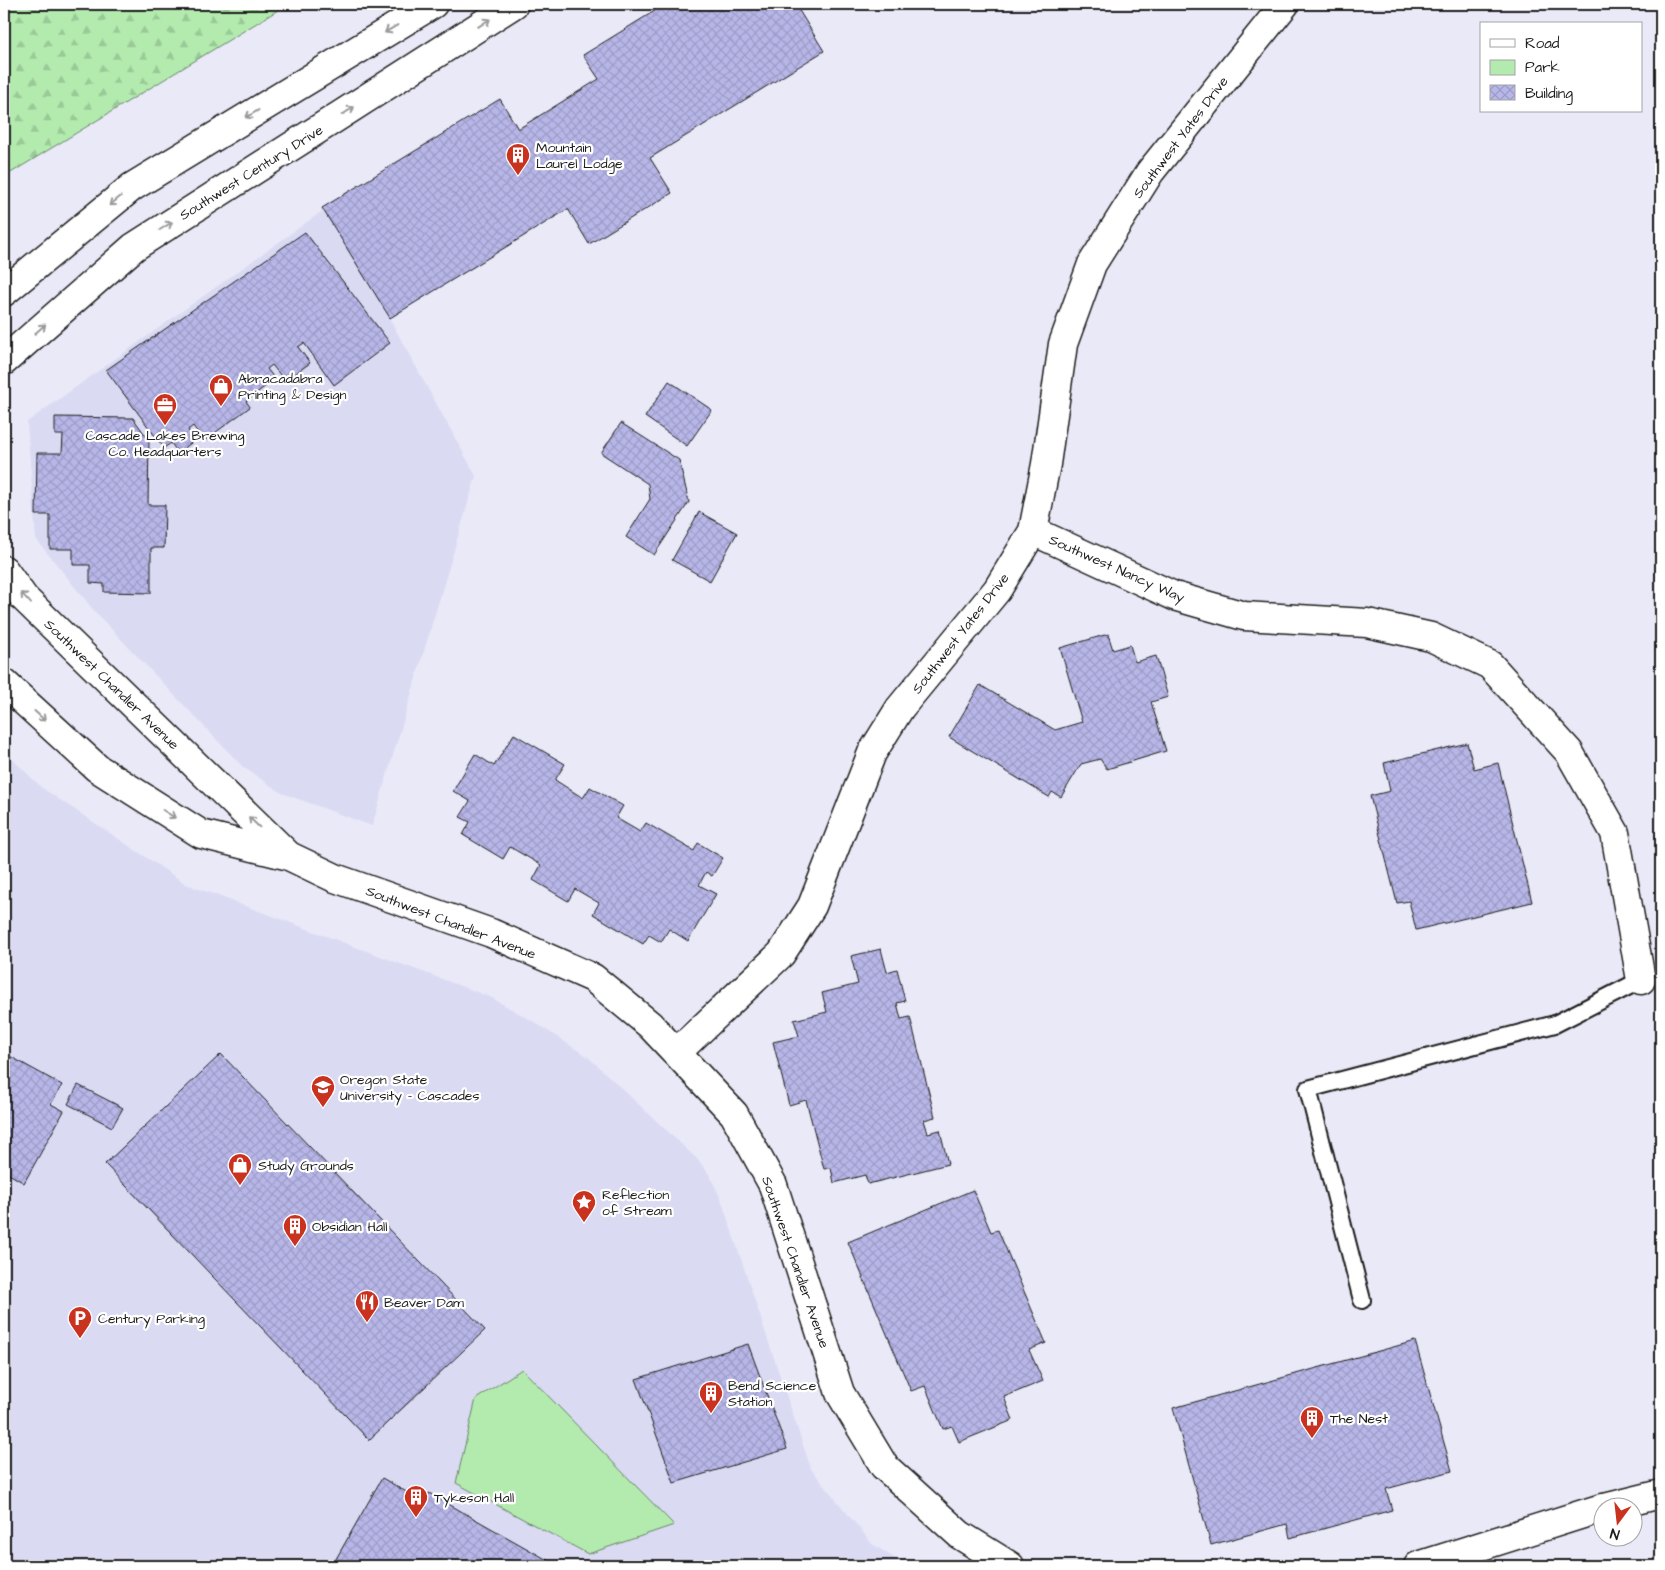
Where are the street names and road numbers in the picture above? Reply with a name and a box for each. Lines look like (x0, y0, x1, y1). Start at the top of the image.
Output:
street label: Southwest Yates Drive (1128, 72, 1234, 203)
street label: Southwest Century Drive (176, 120, 327, 225)
street label: Southwest Nancy Way (1045, 530, 1188, 608)
street label: Southwest Yates Drive (907, 569, 1014, 698)
street label: Southwest Chandler Avenue (39, 615, 183, 755)
street label: Southwest Chandler Avenue (363, 881, 539, 965)
street label: Southwest Chandler Avenue (756, 1174, 834, 1351)

